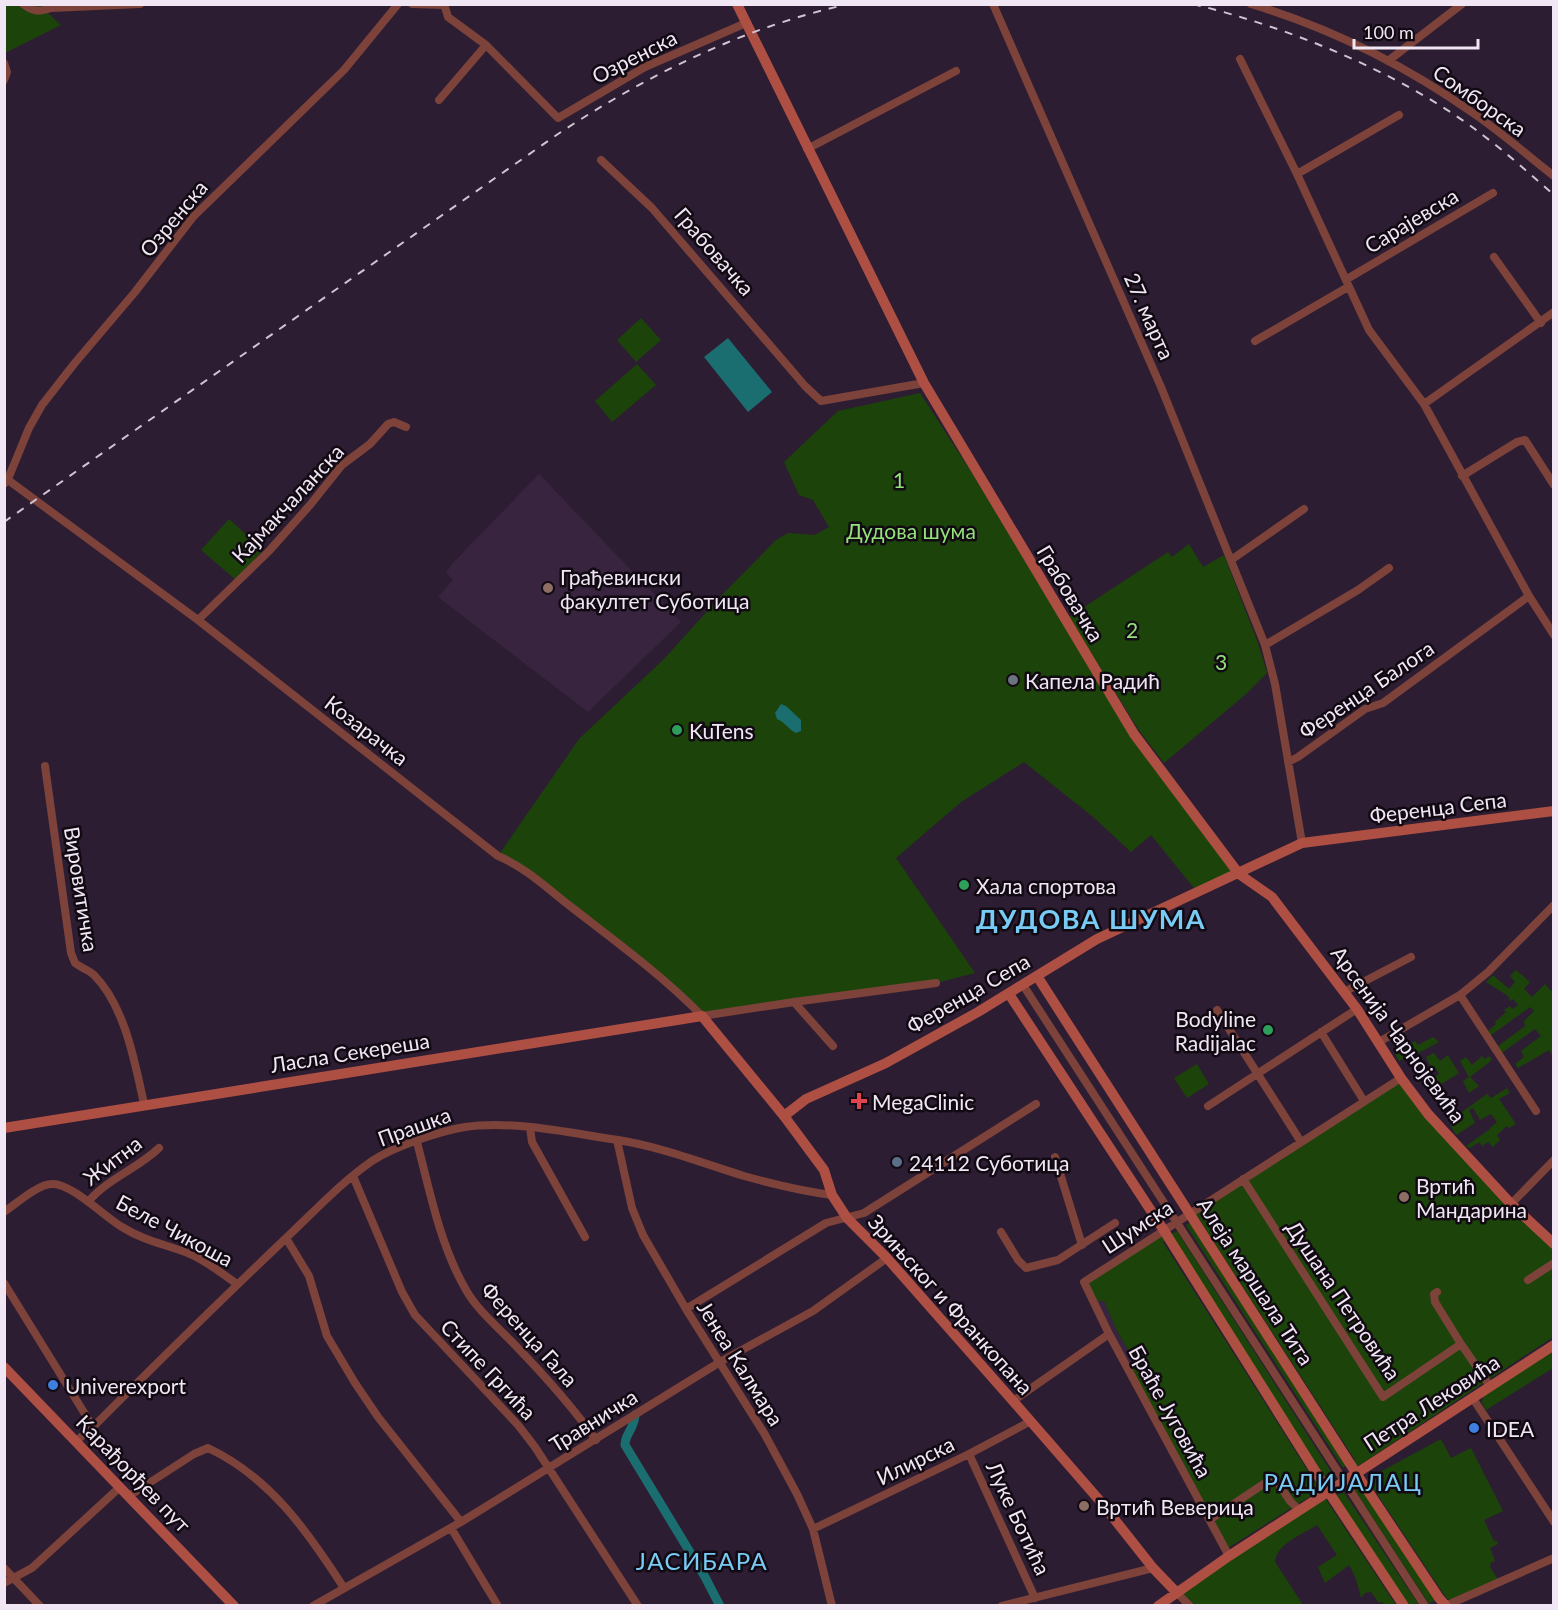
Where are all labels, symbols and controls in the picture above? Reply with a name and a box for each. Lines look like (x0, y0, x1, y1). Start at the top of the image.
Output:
scale bar (1354, 12, 1478, 50)
text: 100 m (1363, 21, 1414, 43)
street label: Озренска (587, 24, 681, 88)
street label: Сомборска (1429, 59, 1531, 141)
street label: Озренска (134, 175, 212, 261)
street label: Сарајевска (1360, 182, 1462, 258)
street label: Грабовачка (670, 202, 760, 300)
street label: 27. марта (1120, 269, 1180, 363)
street label: Кајмакчаланска (226, 439, 348, 567)
park label: 1 (893, 467, 905, 492)
park label: Дудова шума (846, 518, 976, 543)
street label: Грабовачка (1032, 540, 1110, 646)
place label: Грађевински факултет Суботица (560, 564, 749, 613)
marker: Грађевински факултет Суботица (541, 581, 555, 595)
park label: 2 (1126, 617, 1138, 642)
street label: Ференца Балога (1294, 635, 1438, 743)
park label: 3 (1215, 649, 1227, 674)
place label: Капела Радић (1025, 668, 1160, 693)
marker: Капела Радић (1006, 673, 1020, 687)
street label: Козарачка (320, 690, 414, 770)
place label: KuTens (689, 718, 754, 743)
marker: KuTens (670, 723, 684, 737)
street label: Ференца Сепа (1368, 786, 1508, 828)
street label: Вировитичка (60, 825, 104, 953)
place label: Хала спортова (976, 873, 1116, 898)
marker: Хала спортова (957, 878, 971, 892)
district label: ДУДОВА ШУМА (976, 902, 1206, 935)
street label: Арсенија Чарнојевића (1327, 941, 1471, 1127)
street label: Ференца Сепа (902, 948, 1034, 1038)
place label: Bodyline Radijalac (1175, 1006, 1256, 1055)
marker: Bodyline Radijalac (1261, 1023, 1275, 1037)
street label: Ласла Секереша (268, 1027, 431, 1077)
place label: MegaClinic (872, 1089, 974, 1114)
marker: MegaClinic (850, 1092, 868, 1110)
street label: Прашка (374, 1101, 454, 1151)
street label: Житна (78, 1130, 146, 1190)
place label: 24112 Суботица (909, 1150, 1069, 1175)
marker: 24112 Суботица (890, 1155, 904, 1169)
place label: Вртић Мандарина (1416, 1173, 1527, 1222)
street label: Беле Чикоша (112, 1189, 238, 1271)
marker: Вртић Мандарина (1397, 1190, 1411, 1204)
street label: Алеја маршала Тита (1193, 1193, 1319, 1369)
street label: Шумска (1097, 1194, 1177, 1258)
street label: Зрињског и Франкопана (863, 1209, 1039, 1399)
street label: Душана Петровића (1281, 1216, 1407, 1384)
street label: Ференца Гала (477, 1277, 583, 1391)
street label: Јенеа Калмара (693, 1296, 789, 1430)
street label: Стипе Гргића (436, 1314, 542, 1424)
street label: Браће Југовића (1124, 1340, 1218, 1482)
street label: Петра Лековића (1358, 1349, 1504, 1455)
place label: Univerexport (65, 1373, 186, 1398)
marker: Univerexport (46, 1378, 60, 1392)
street label: Травничка (545, 1383, 641, 1457)
street label: Карађорђев пут (72, 1409, 197, 1537)
place label: IDEA (1486, 1416, 1535, 1441)
marker: IDEA (1467, 1421, 1481, 1435)
street label: Илирска (872, 1431, 958, 1489)
street label: Луке Ботића (981, 1457, 1056, 1579)
district label: РАДИЈАЛАЦ (1263, 1467, 1423, 1496)
place label: Вртић Веверица (1096, 1494, 1254, 1519)
marker: Вртић Веверица (1077, 1499, 1091, 1513)
district label: ЈАСИБАРА (636, 1546, 768, 1575)

